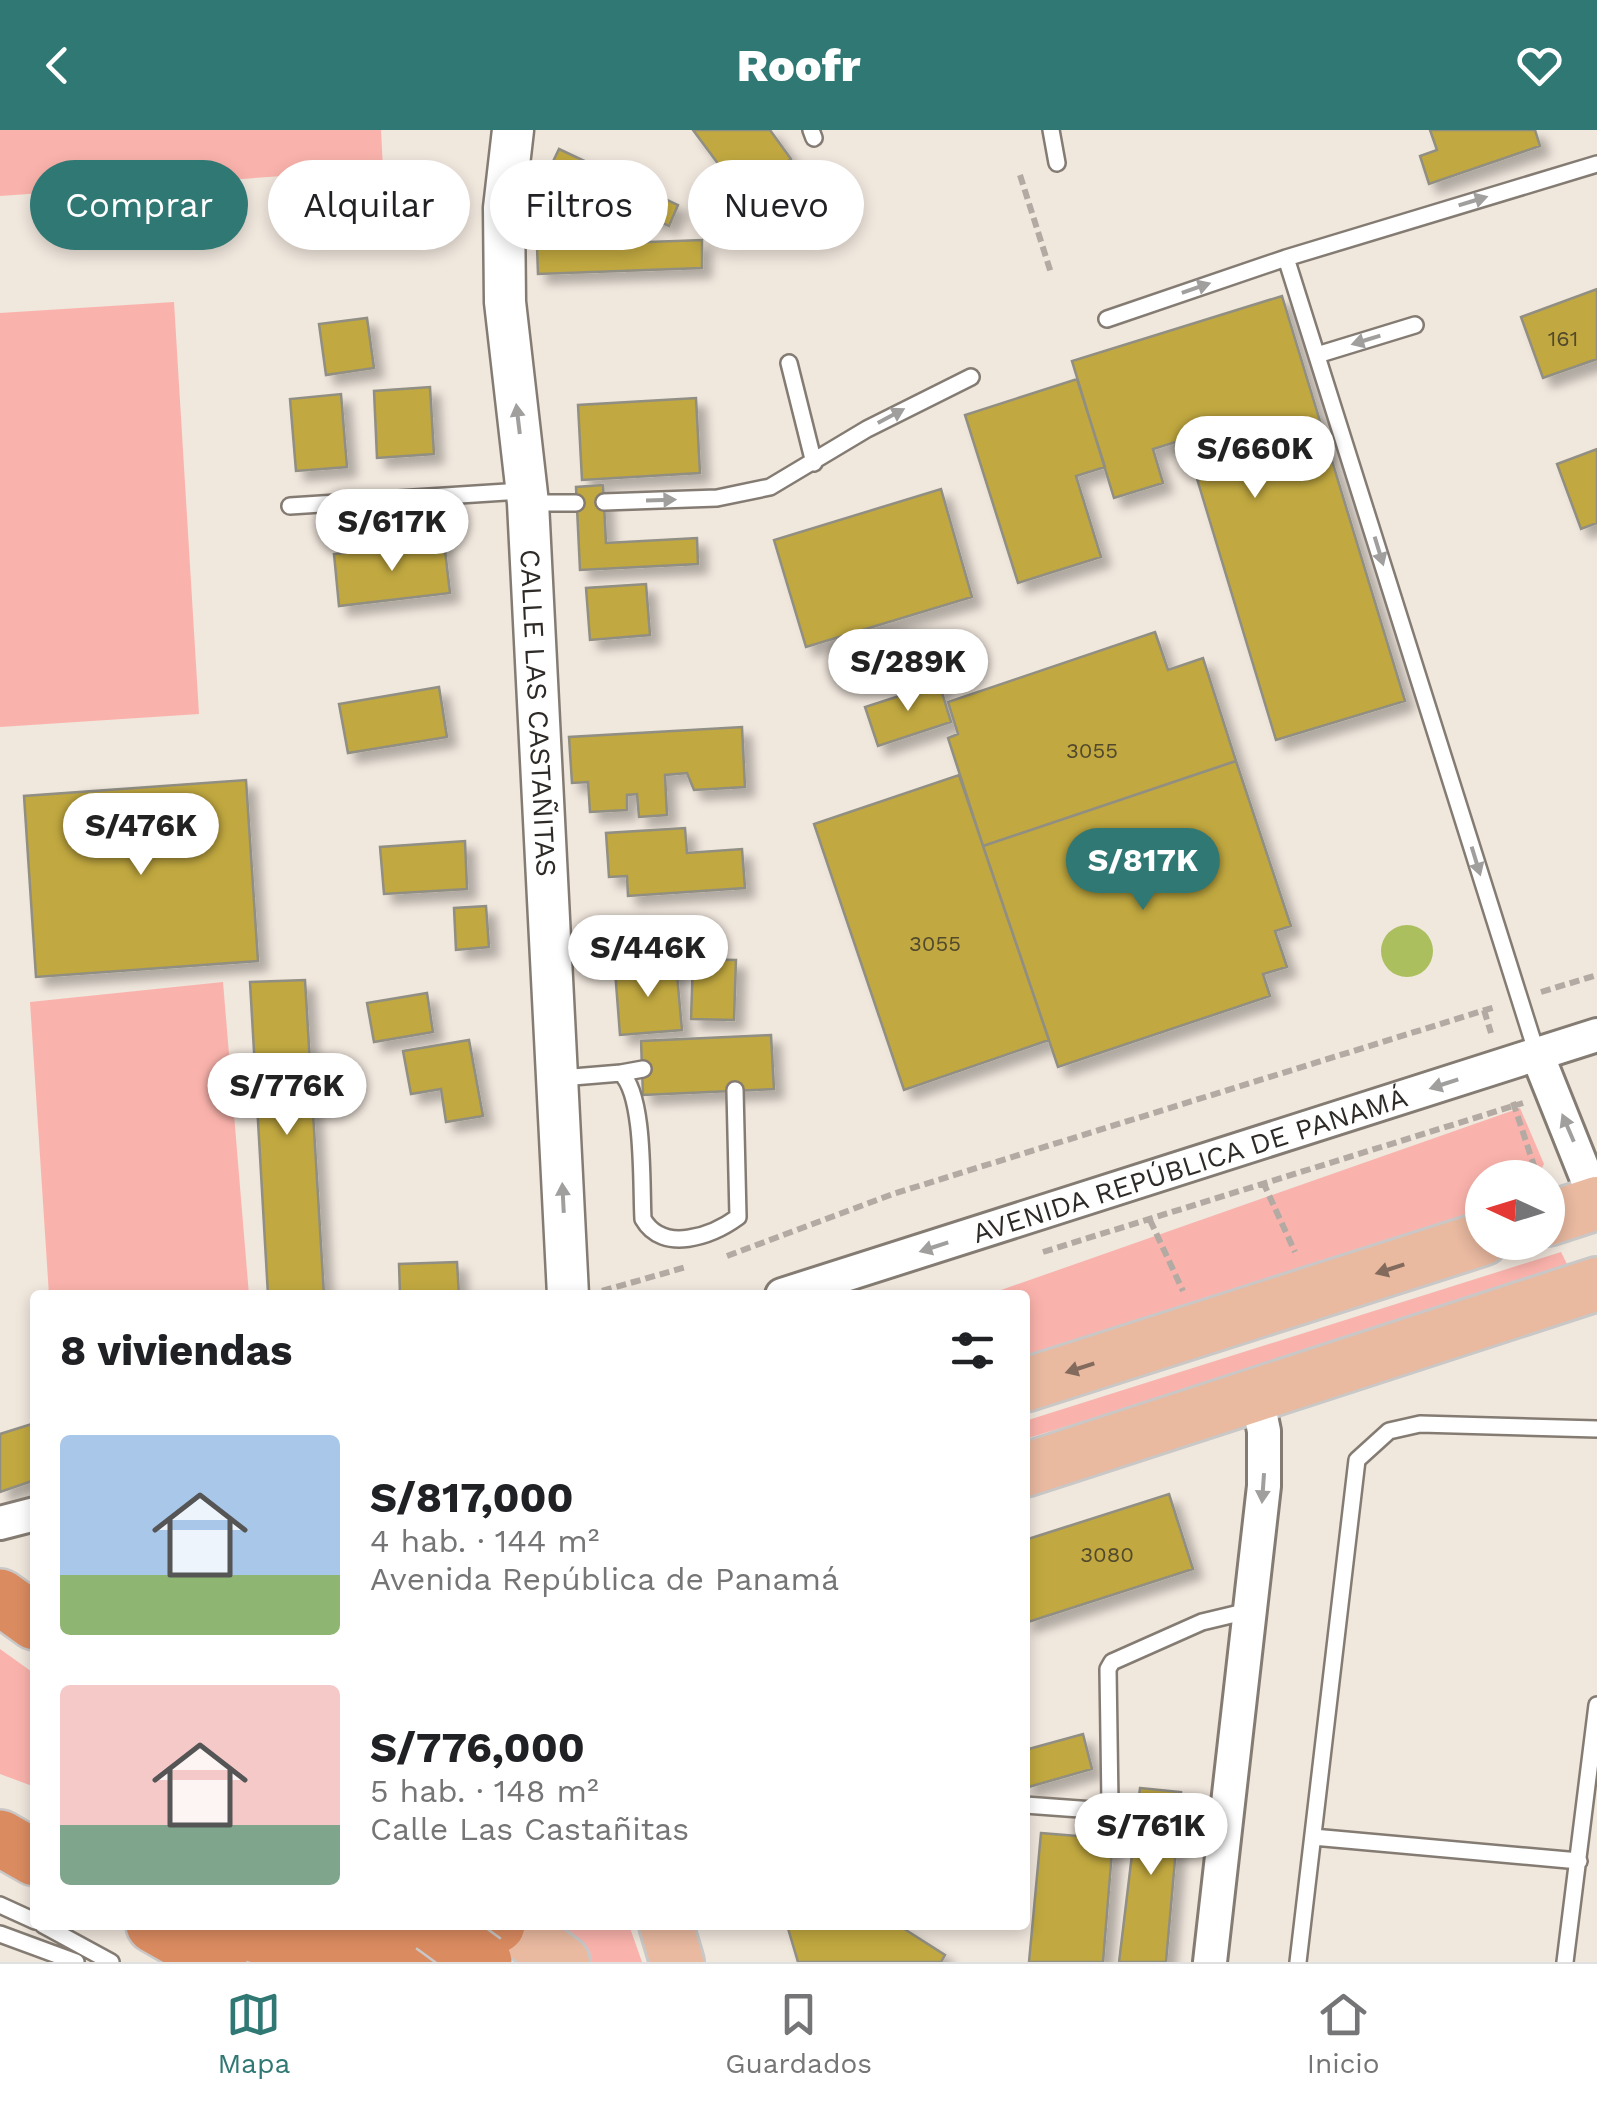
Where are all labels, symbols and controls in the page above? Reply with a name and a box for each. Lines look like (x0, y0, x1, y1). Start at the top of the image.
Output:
icon: back (30, 38, 85, 93)
icon: heart (1512, 38, 1567, 93)
text: Roofr (737, 39, 860, 92)
chip: Comprar (30, 160, 248, 250)
chip: Alquilar (268, 160, 470, 250)
chip: Filtros (490, 160, 668, 250)
chip: Nuevo (688, 160, 864, 250)
one-way arrow (1458, 193, 1489, 208)
one-way arrow (1182, 280, 1212, 295)
house number: 161 (1548, 326, 1578, 351)
one-way arrow (1350, 333, 1380, 348)
one-way arrow (510, 403, 526, 434)
one-way arrow (876, 408, 905, 425)
pin: S/660K (1174, 416, 1336, 501)
text: S/660K (1197, 429, 1313, 467)
pin: S/617K (311, 489, 473, 574)
one-way arrow (645, 492, 677, 508)
text: S/617K (338, 502, 446, 540)
one-way arrow (1372, 536, 1387, 566)
street label: CALLE LAS CASTAÑITAS (513, 548, 563, 878)
pin: S/289K (827, 629, 989, 714)
text: S/289K (850, 642, 966, 680)
house number: 3055 (1066, 738, 1118, 763)
pin: S/476K (60, 793, 222, 878)
text: S/476K (85, 806, 197, 844)
pin: S/817K (1062, 828, 1224, 913)
text: S/817K (1088, 841, 1198, 879)
one-way arrow (1469, 846, 1484, 877)
pin: S/446K (567, 915, 729, 1000)
text: S/446K (590, 928, 706, 966)
house number: 3055 (909, 931, 961, 956)
pin: S/776K (206, 1053, 368, 1138)
text: S/776K (229, 1066, 345, 1104)
one-way arrow (1428, 1077, 1458, 1092)
street label: AVENIDA REPÚBLICA DE PANAMÁ (968, 1081, 1411, 1250)
one-way arrow (1559, 1113, 1575, 1143)
north arrow (1465, 1160, 1565, 1260)
map controls (1465, 1160, 1565, 1260)
one-way arrow (555, 1181, 571, 1213)
one-way arrow (919, 1240, 949, 1255)
one-way arrow (1374, 1262, 1404, 1277)
icon: filters (945, 1323, 1000, 1378)
text: 8 viviendas (60, 1326, 292, 1375)
one-way arrow (1064, 1361, 1095, 1376)
text: S/817,000 (370, 1473, 574, 1522)
one-way arrow (1254, 1473, 1270, 1505)
icon: home (140, 1475, 260, 1595)
text: 4 hab. · 144 m² (370, 1522, 599, 1560)
house number: 3080 (1080, 1542, 1134, 1567)
text: Avenida República de Panamá (370, 1560, 839, 1598)
text: S/776,000 (370, 1723, 585, 1772)
icon: home (140, 1725, 260, 1845)
text: 5 hab. · 148 m² (370, 1772, 599, 1810)
pin: S/761K (1070, 1793, 1232, 1878)
text: S/761K (1097, 1806, 1205, 1844)
text: Calle Las Castañitas (370, 1810, 689, 1848)
tab: Mapa (217, 1987, 290, 2080)
tab: Guardados (725, 1987, 872, 2080)
tab: Inicio (1307, 1987, 1380, 2080)

